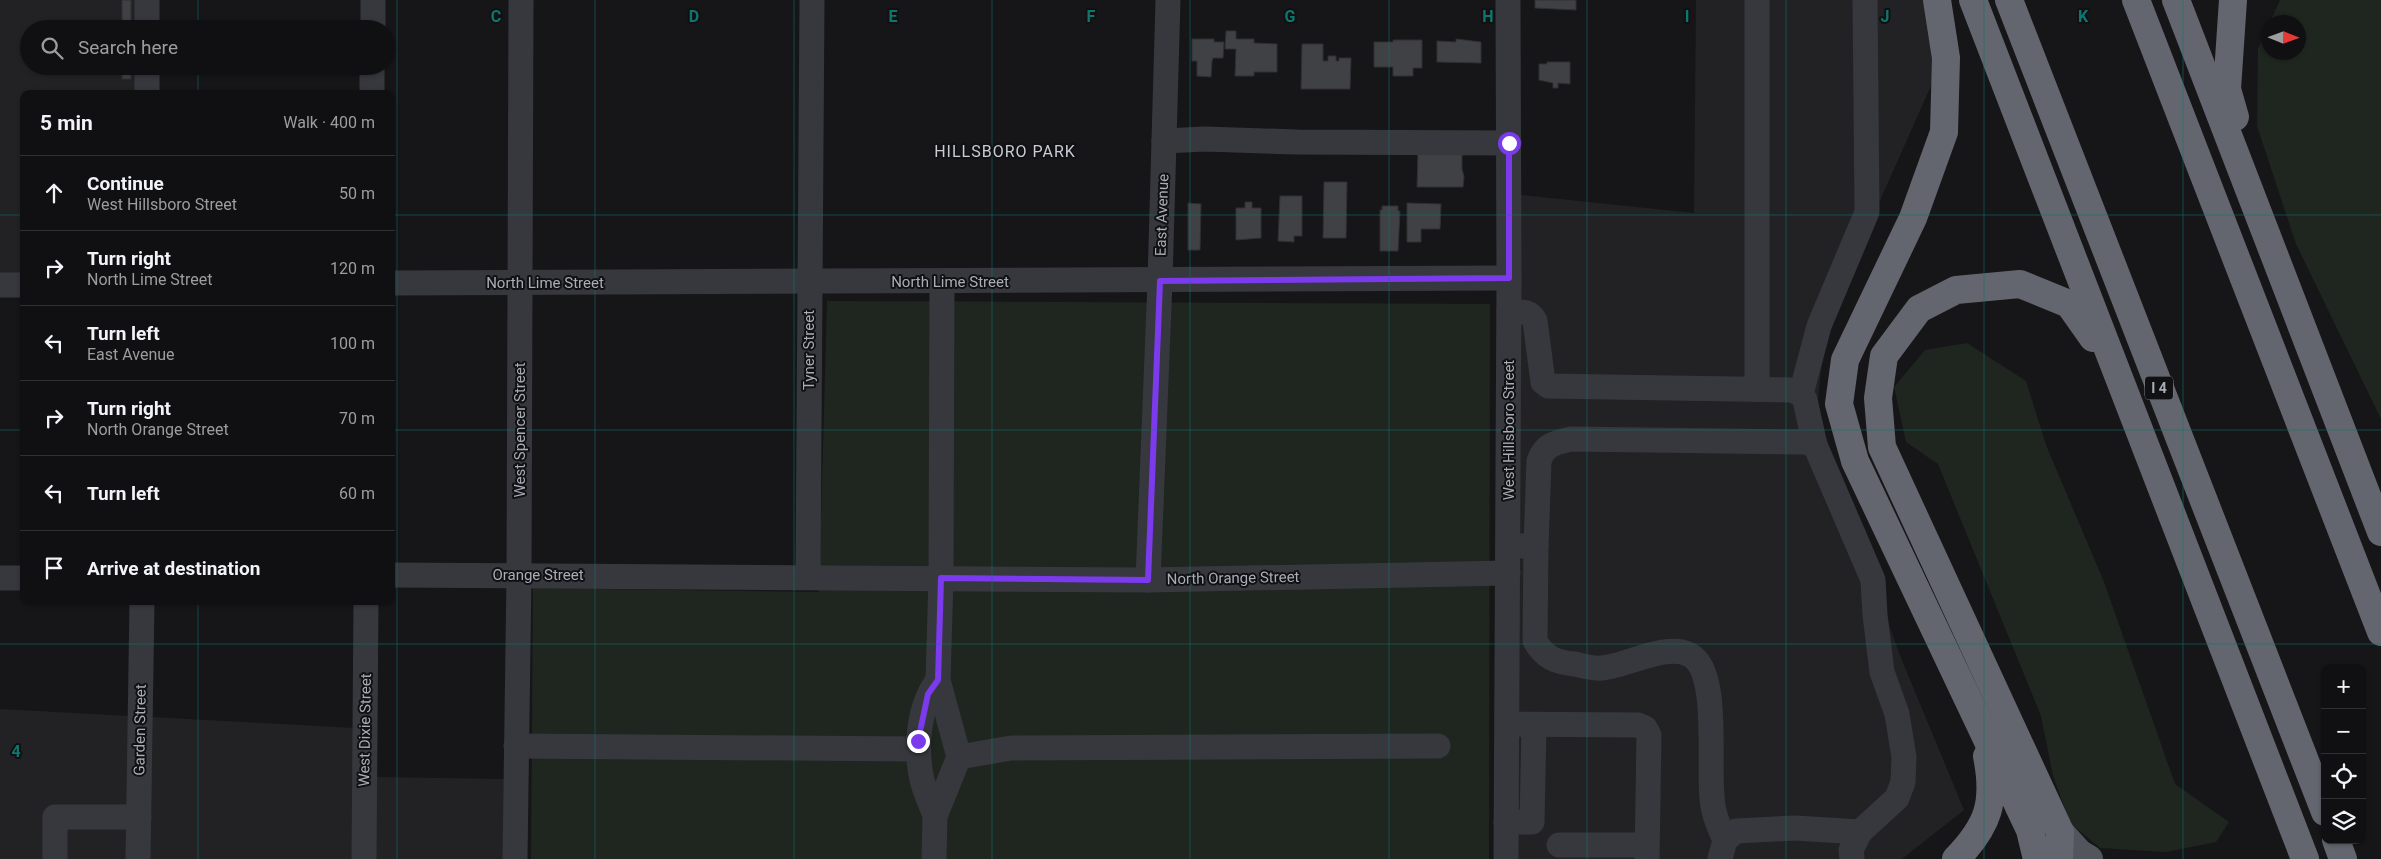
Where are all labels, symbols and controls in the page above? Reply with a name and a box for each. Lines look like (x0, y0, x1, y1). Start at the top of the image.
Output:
text: C (491, 7, 501, 26)
text: D (689, 7, 699, 26)
text: E (889, 7, 898, 26)
text: F (1087, 7, 1096, 26)
text: G (1285, 7, 1296, 26)
text: H (1482, 7, 1494, 26)
text: I (1685, 7, 1689, 26)
text: J (1881, 7, 1889, 26)
text: K (2078, 7, 2089, 26)
north arrow (2261, 15, 2306, 60)
search box (20, 20, 395, 75)
icon: search (38, 34, 66, 62)
text: Search here (78, 36, 178, 59)
text: 5 min (40, 111, 93, 135)
text: Walk · 400 m (283, 113, 375, 132)
route start (1498, 132, 1521, 155)
district label: HILLSBORO PARK (934, 142, 1076, 161)
text: Continue (87, 172, 164, 195)
street label: East Avenue (1152, 174, 1172, 256)
icon: ahead (40, 179, 68, 207)
text: 50 m (339, 184, 375, 203)
text: West Hillsboro Street (87, 195, 237, 214)
text: Turn right (87, 247, 171, 270)
icon: right (40, 254, 68, 282)
text: 120 m (330, 259, 375, 278)
text: North Lime Street (87, 270, 213, 289)
street label: North Lime Street (891, 273, 1009, 291)
street label: North Lime Street (486, 274, 604, 292)
street label: Tyner Street (800, 310, 818, 390)
text: Turn left (87, 322, 160, 345)
icon: left (40, 329, 68, 357)
text: 100 m (330, 334, 375, 353)
text: East Avenue (87, 345, 175, 364)
street label: West Hillsboro Street (1500, 360, 1518, 500)
street label: West Spencer Street (511, 362, 529, 498)
road number: I 4 (2145, 376, 2173, 399)
text: Turn right (87, 397, 171, 420)
icon: right (40, 404, 68, 432)
text: 70 m (339, 409, 375, 428)
text: North Orange Street (87, 420, 229, 439)
icon: left (40, 479, 68, 507)
text: Turn left (87, 482, 160, 505)
text: 60 m (339, 484, 375, 503)
icon: arrive (40, 554, 68, 582)
text: Arrive at destination (87, 557, 260, 580)
street label: Orange Street (492, 566, 584, 584)
street label: North Orange Street (1166, 568, 1300, 588)
map controls (2321, 664, 2366, 844)
button: + (2321, 664, 2366, 709)
street label: West Dixie Street (355, 673, 375, 787)
street label: Garden Street (130, 684, 150, 776)
button: − (2321, 709, 2366, 754)
route end (907, 730, 930, 753)
text: 4 (11, 742, 21, 761)
button: locate (2321, 754, 2366, 799)
button: layers (2321, 799, 2366, 844)

